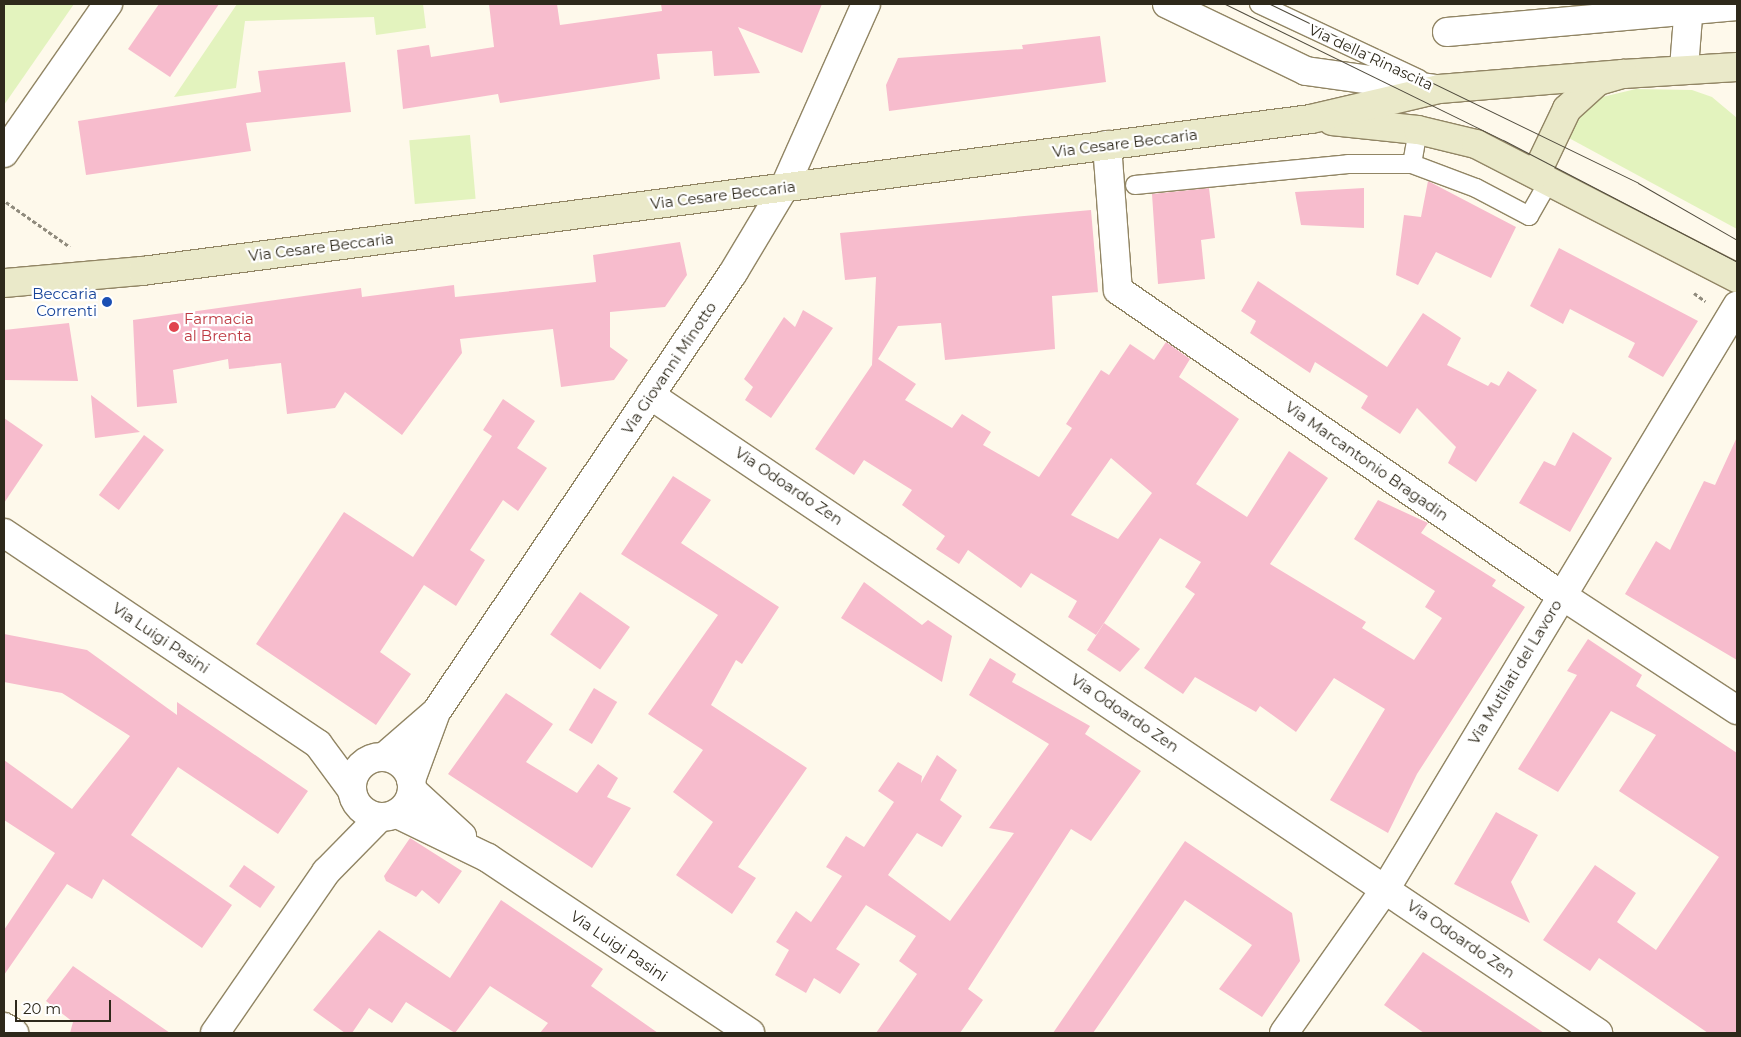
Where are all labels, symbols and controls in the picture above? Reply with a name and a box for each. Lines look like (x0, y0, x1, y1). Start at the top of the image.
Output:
street label: Via della Rinascita (1306, 20, 1436, 94)
street label: Via Cesare Beccaria (1051, 125, 1199, 161)
street label: Via Cesare Beccaria (649, 177, 797, 213)
street label: Via Cesare Beccaria (247, 229, 395, 265)
place label: Beccaria Correnti (32, 284, 97, 319)
marker: Beccaria Correnti (101, 296, 113, 308)
street label: Via Giovanni Minotto (618, 298, 720, 438)
place label: Farmacia al Brenta (184, 309, 254, 344)
marker: Farmacia al Brenta (168, 321, 180, 333)
street label: Via Marcantonio Bragadin (1282, 398, 1452, 524)
street label: Via Odoardo Zen (732, 443, 846, 529)
street label: Via Mutilati del Lavoro (1465, 596, 1565, 748)
street label: Via Luigi Pasini (109, 599, 213, 677)
street label: Via Odoardo Zen (1068, 670, 1182, 756)
street label: Via Odoardo Zen (1404, 896, 1518, 982)
street label: Via Luigi Pasini (567, 907, 671, 985)
scale bar (18, 990, 114, 1022)
text: 20 m (23, 999, 61, 1018)

